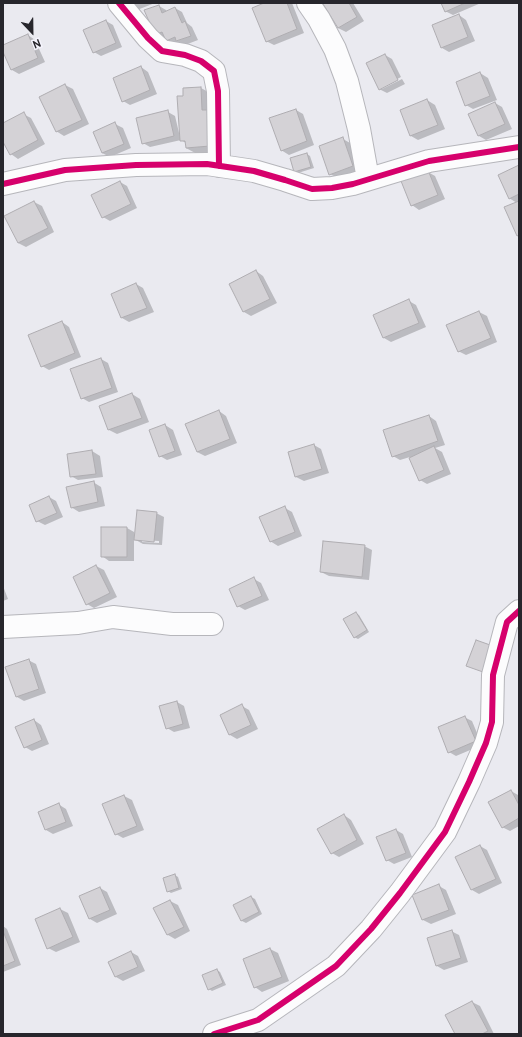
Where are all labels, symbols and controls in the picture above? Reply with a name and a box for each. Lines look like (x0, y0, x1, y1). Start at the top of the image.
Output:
north arrow (12, 12, 52, 52)
text: N (30, 35, 43, 51)

